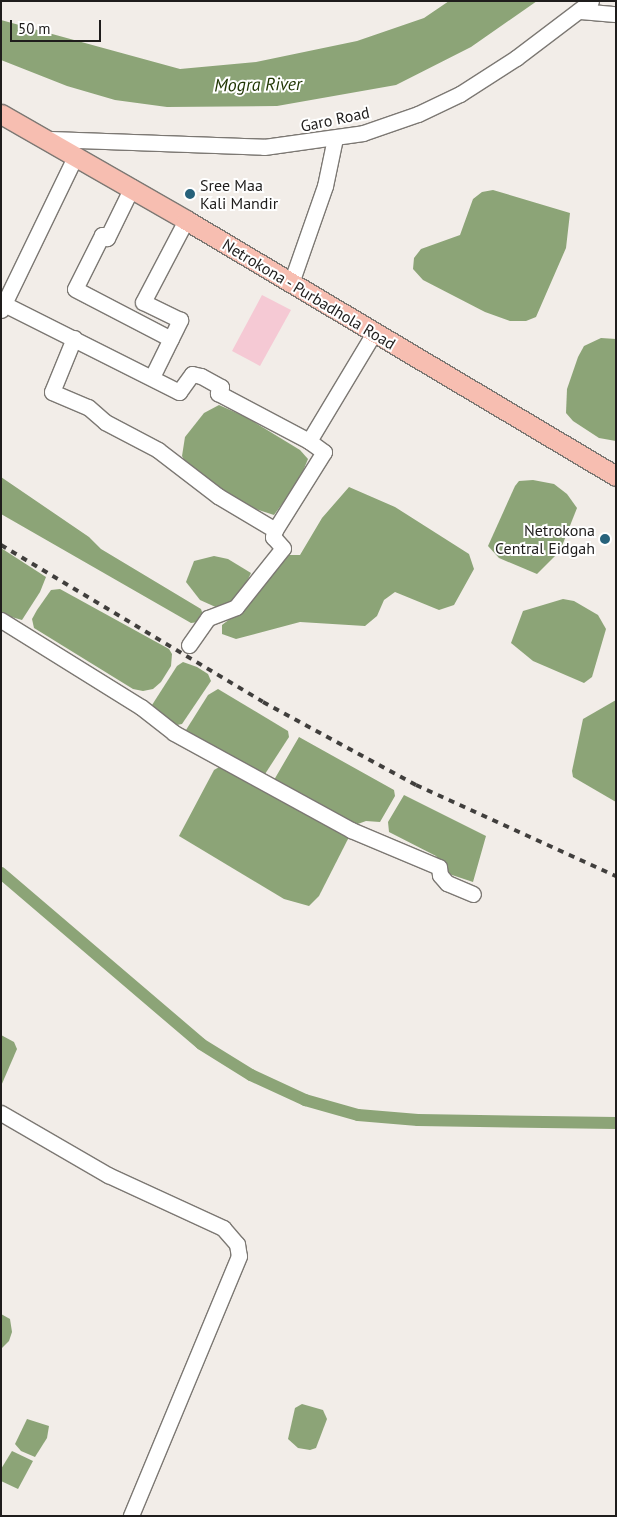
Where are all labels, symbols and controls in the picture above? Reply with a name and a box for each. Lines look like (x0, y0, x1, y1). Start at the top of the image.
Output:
scale bar (12, 10, 104, 42)
text: 50 m (18, 19, 51, 38)
water label: Mogra River (214, 73, 302, 97)
street label: Garo Road (299, 102, 371, 136)
place label: Sree Maa Kali Mandir (200, 175, 278, 213)
marker: Sree Maa Kali Mandir (184, 188, 196, 200)
street label: Netrokona - Purbadhola Road (218, 234, 400, 354)
place label: Netrokona Central Eidgah (495, 520, 595, 558)
marker: Netrokona Central Eidgah (599, 533, 611, 545)

